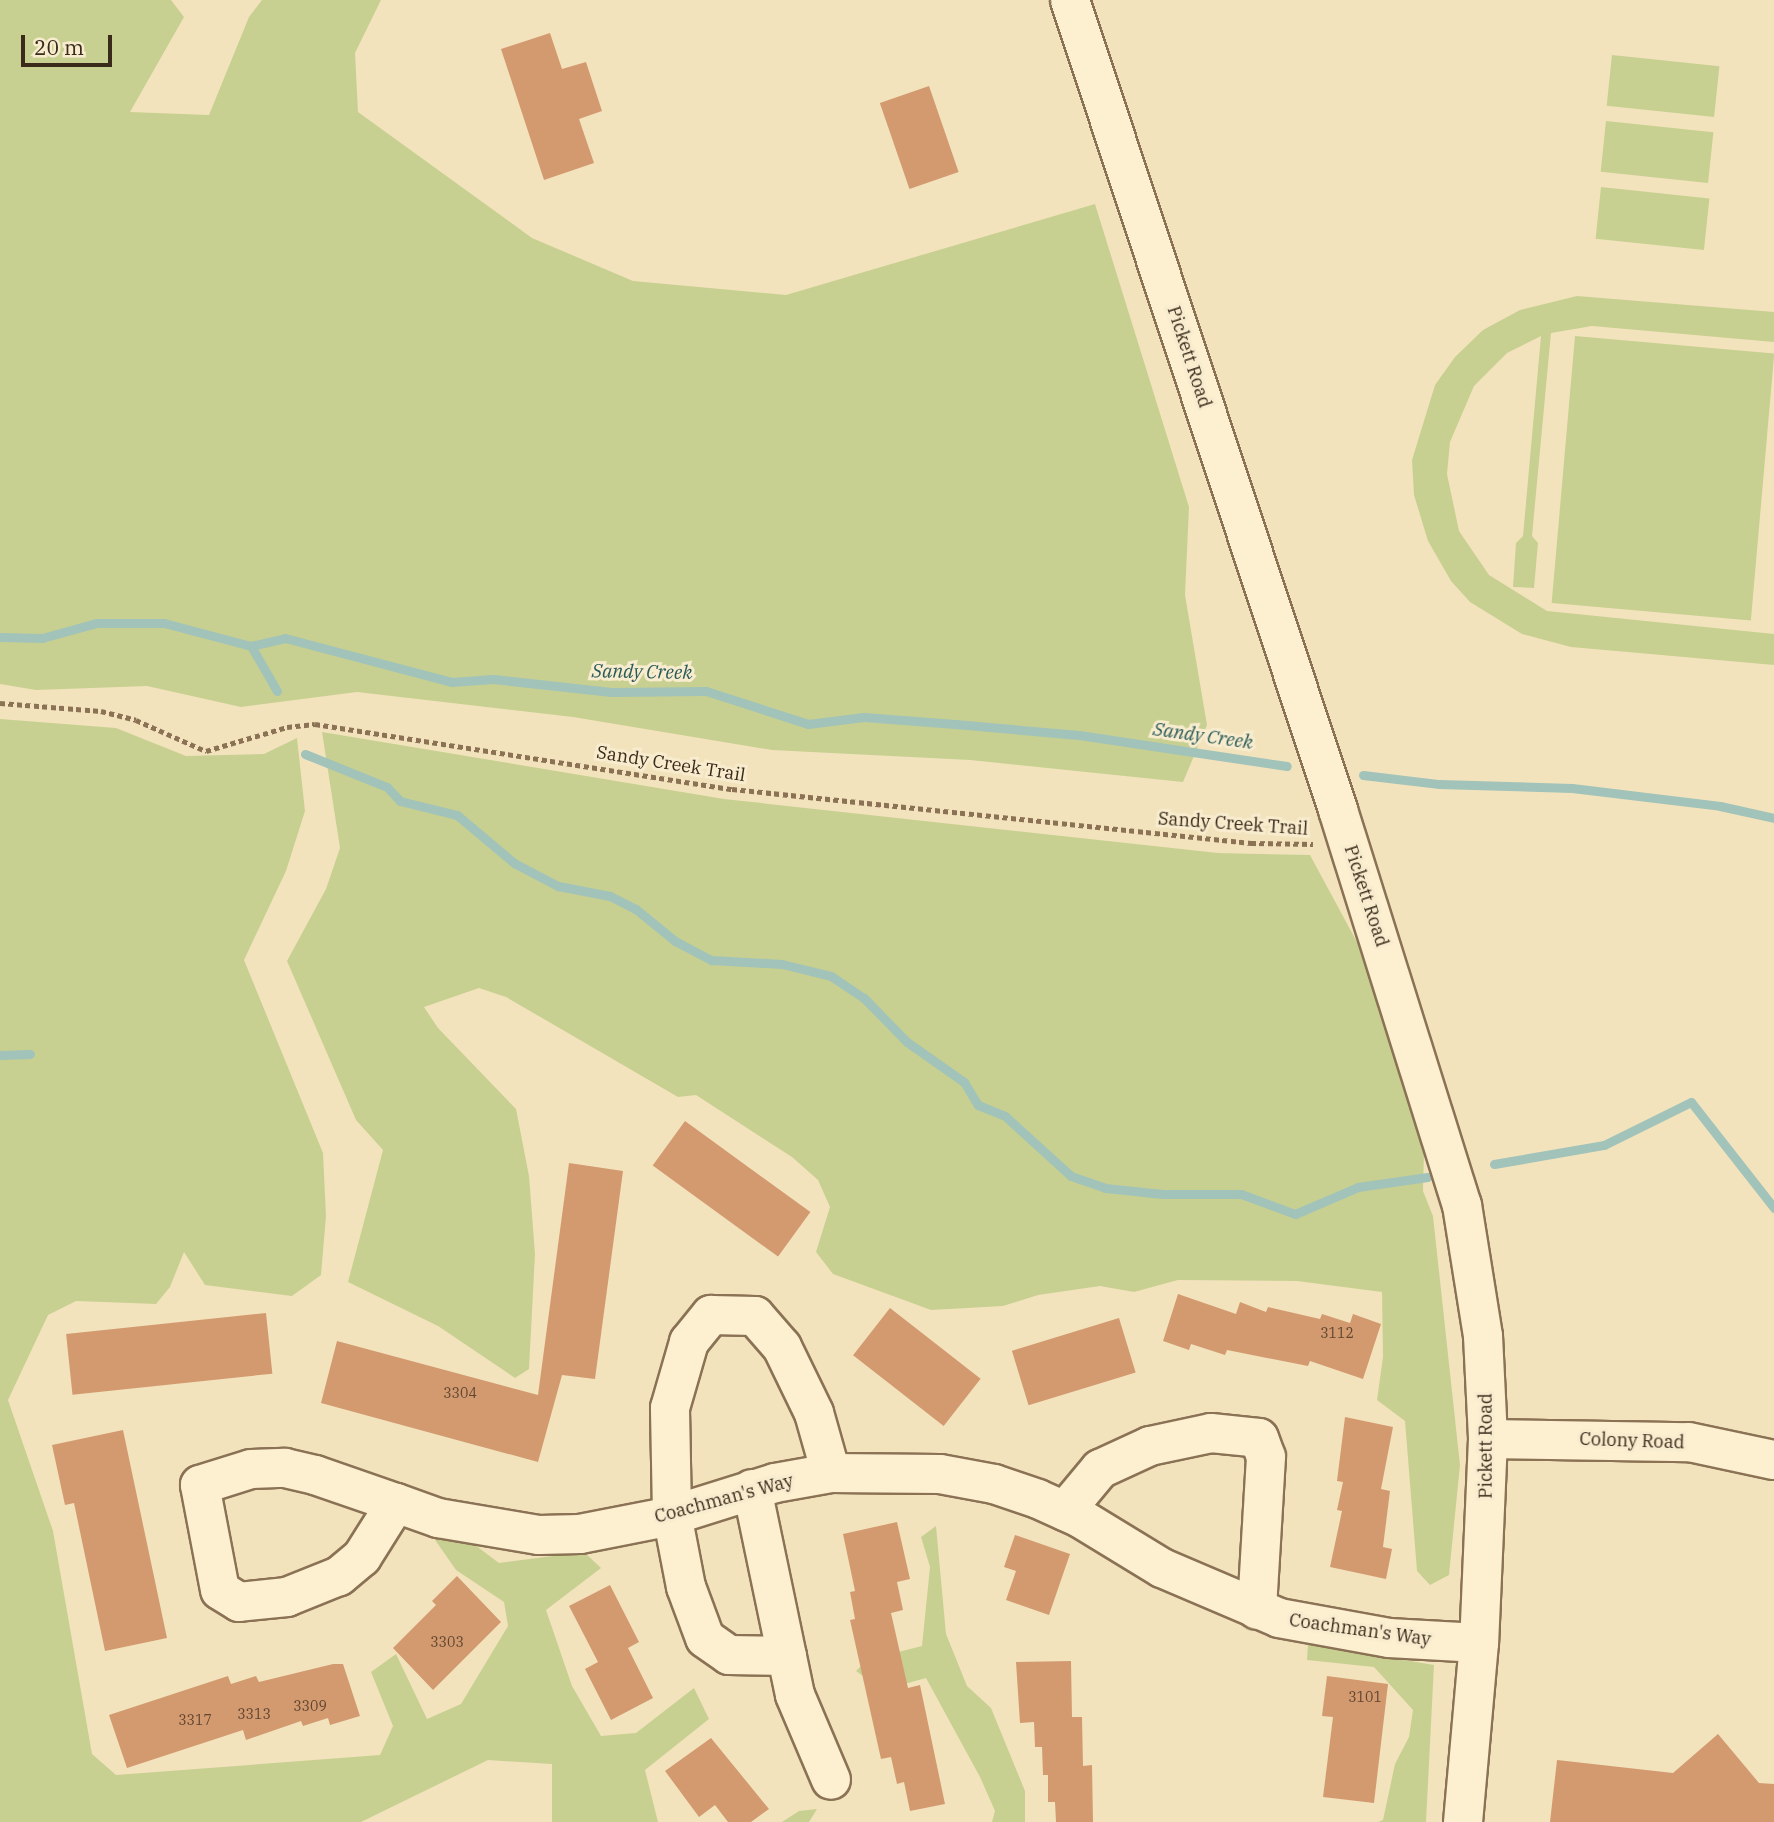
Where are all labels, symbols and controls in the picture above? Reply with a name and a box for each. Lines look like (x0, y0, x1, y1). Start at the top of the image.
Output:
scale bar (24, 21, 116, 65)
text: 20 m (34, 33, 84, 61)
street label: Pickett Road (1162, 303, 1216, 411)
water label: Sandy Creek (591, 660, 693, 684)
water label: Sandy Creek (1152, 718, 1254, 754)
street label: Sandy Creek Trail (595, 742, 747, 786)
street label: Sandy Creek Trail (1157, 808, 1309, 840)
street label: Pickett Road (1339, 842, 1393, 950)
house number: 3112 (1320, 1325, 1354, 1341)
house number: 3304 (443, 1385, 477, 1401)
street label: Pickett Road (1475, 1393, 1497, 1499)
street label: Colony Road (1579, 1428, 1685, 1454)
street label: Coachman's Way (652, 1470, 796, 1528)
street label: Coachman's Way (1288, 1609, 1432, 1651)
house number: 3303 (430, 1634, 464, 1650)
house number: 3101 (1348, 1689, 1382, 1705)
house number: 3309 (293, 1698, 327, 1714)
house number: 3313 (237, 1706, 271, 1722)
house number: 3317 (178, 1712, 212, 1728)

